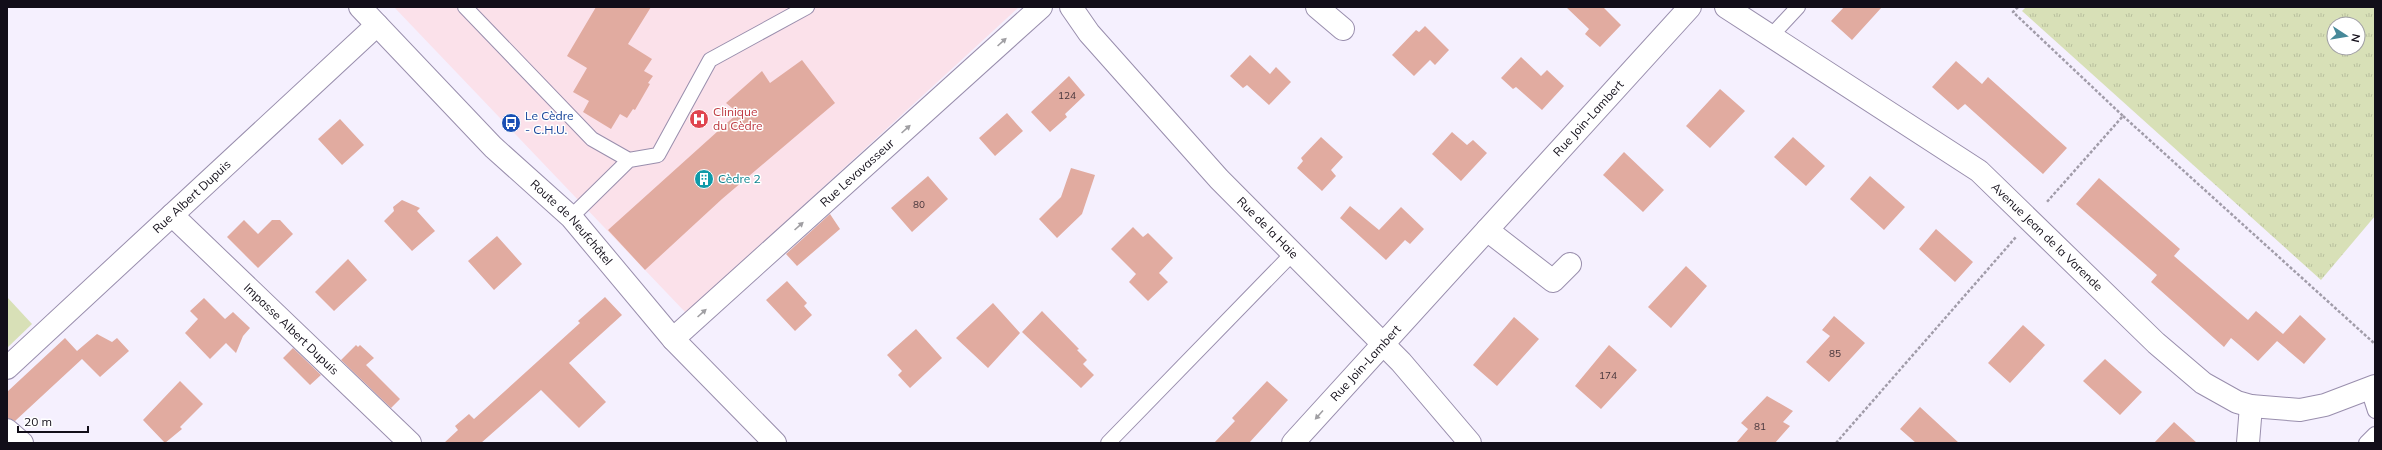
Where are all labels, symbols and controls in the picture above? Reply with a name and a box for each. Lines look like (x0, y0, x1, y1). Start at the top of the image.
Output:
north arrow (2326, 16, 2366, 56)
text: N (2348, 33, 2363, 44)
one-way arrow (998, 38, 1007, 47)
street label: Rue Join-Lambert (1550, 77, 1627, 159)
house number: 124 (1058, 89, 1076, 102)
place label: Clinique du Cèdre (713, 104, 763, 133)
place label: Le Cèdre - C.H.U. (525, 108, 573, 137)
hospital icon: Clinique du Cèdre (688, 108, 710, 130)
bus stop icon: Le Cèdre - C.H.U. (500, 112, 522, 134)
one-way arrow (901, 124, 911, 134)
street label: Rue Levavasseur (817, 135, 897, 210)
street label: Rue Albert Dupuis (149, 156, 234, 236)
building icon: Cèdre 2 (693, 168, 715, 190)
place label: Cèdre 2 (718, 171, 761, 186)
street label: Route de Neufchâtel (527, 176, 616, 268)
street label: Avenue Jean de la Varende (1988, 179, 2106, 294)
street label: Rue de la Haie (1234, 194, 1302, 261)
house number: 80 (913, 198, 925, 211)
one-way arrow (794, 221, 804, 230)
street label: Impasse Albert Dupuis (241, 280, 342, 378)
one-way arrow (697, 308, 707, 317)
street label: Rue Join-Lambert (1327, 322, 1404, 404)
house number: 85 (1829, 347, 1841, 360)
house number: 174 (1599, 369, 1617, 382)
scale bar (18, 408, 88, 434)
one-way arrow (1314, 410, 1324, 420)
text: 20 m (24, 414, 52, 429)
house number: 81 (1754, 420, 1766, 433)

